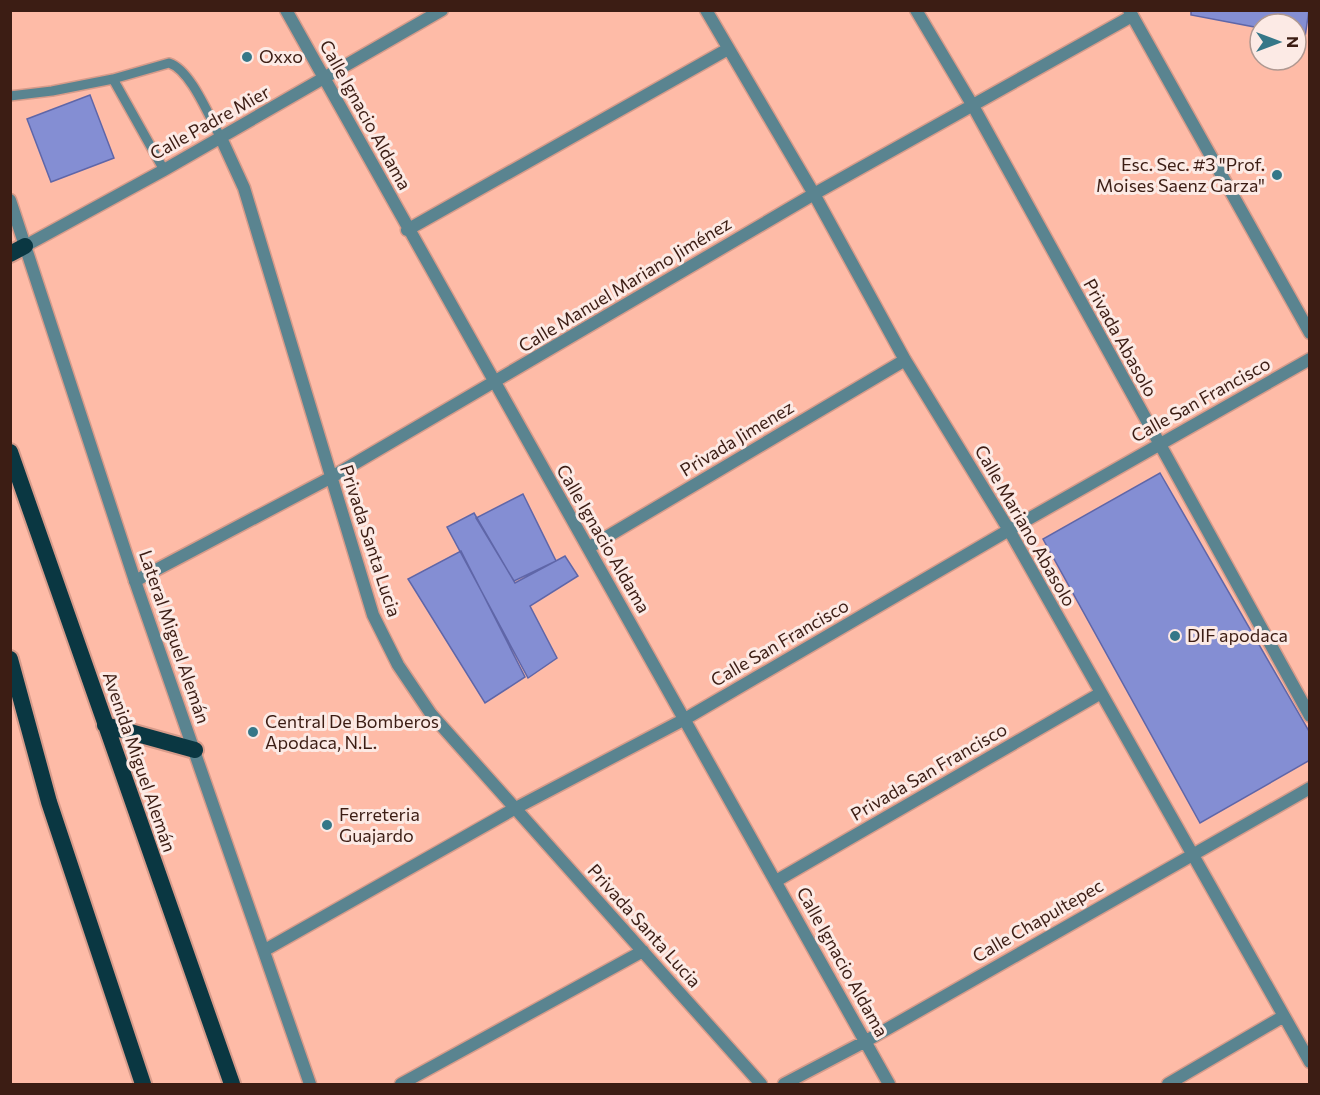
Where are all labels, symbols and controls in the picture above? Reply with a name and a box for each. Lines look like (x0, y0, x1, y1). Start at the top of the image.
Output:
north arrow (1248, 12, 1308, 72)
street label: Calle Ignacio Aldama (316, 36, 416, 193)
text: N (1284, 36, 1303, 48)
place label: Oxxo (259, 45, 303, 67)
marker: Oxxo (240, 50, 254, 64)
street label: Calle Padre Mier (146, 80, 273, 164)
place label: Esc. Sec. #3 "Prof. Moises Saenz Garza" (1096, 153, 1265, 196)
marker: Esc. Sec. #3 "Prof. Moises Saenz Garza" (1270, 168, 1284, 182)
street label: Calle Manuel Mariano Jiménez (514, 212, 735, 356)
street label: Privada Abasolo (1079, 275, 1162, 400)
street label: Calle San Francisco (1127, 352, 1274, 447)
street label: Privada Jimenez (676, 396, 797, 481)
street label: Calle Mariano Abasolo (971, 441, 1081, 610)
street label: Calle Ignacio Aldama (552, 460, 655, 617)
street label: Privada Santa Lucia (336, 462, 406, 620)
street label: Lateral Miguel Alemán (135, 547, 215, 726)
street label: Calle San Francisco (707, 594, 852, 691)
place label: DIF apodaca (1187, 624, 1288, 646)
marker: DIF apodaca (1168, 629, 1182, 643)
street label: Avenida Miguel Alemán (99, 669, 181, 855)
place label: Central De Bomberos Apodaca, N.L. (265, 710, 439, 753)
street label: Privada San Francisco (846, 717, 1011, 825)
marker: Central De Bomberos Apodaca, N.L. (246, 725, 260, 739)
place label: Ferreteria Guajardo (339, 803, 420, 846)
marker: Ferreteria Guajardo (320, 818, 334, 832)
street label: Privada Santa Lucia (583, 859, 706, 992)
street label: Calle Chapultepec (968, 874, 1107, 966)
street label: Calle Ignacio Aldama (793, 883, 893, 1040)

